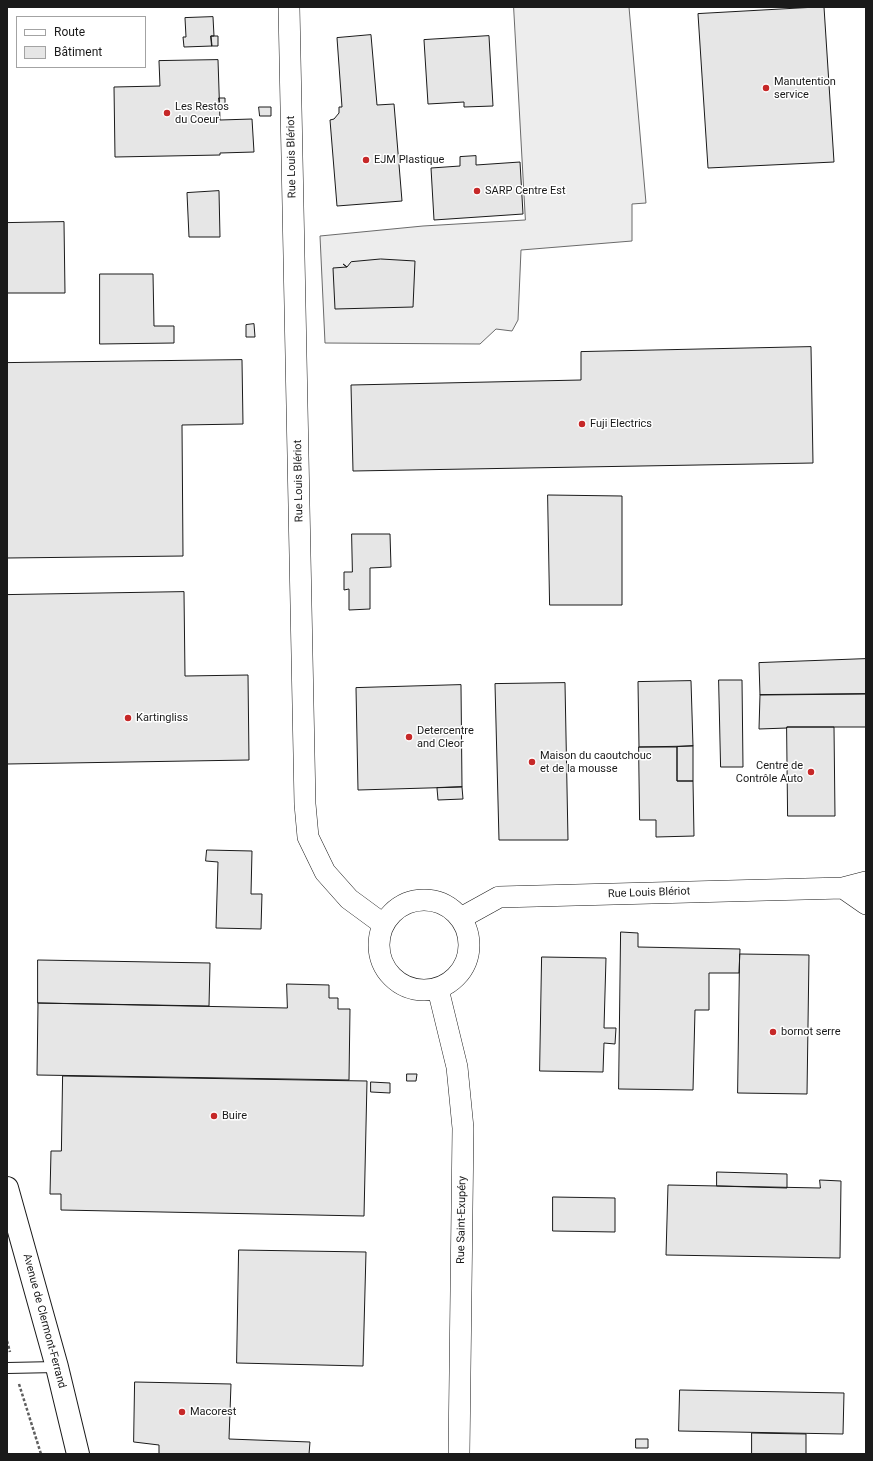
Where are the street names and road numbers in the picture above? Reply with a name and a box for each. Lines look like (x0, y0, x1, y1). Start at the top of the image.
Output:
street label: Rue Louis Blériot (285, 116, 299, 198)
street label: Rue Louis Blériot (292, 440, 306, 522)
street label: Rue Louis Blériot (608, 885, 690, 901)
street label: Rue Saint-Exupéry (455, 1176, 469, 1264)
street label: Avenue de Clermont-Ferrand (20, 1252, 68, 1390)

